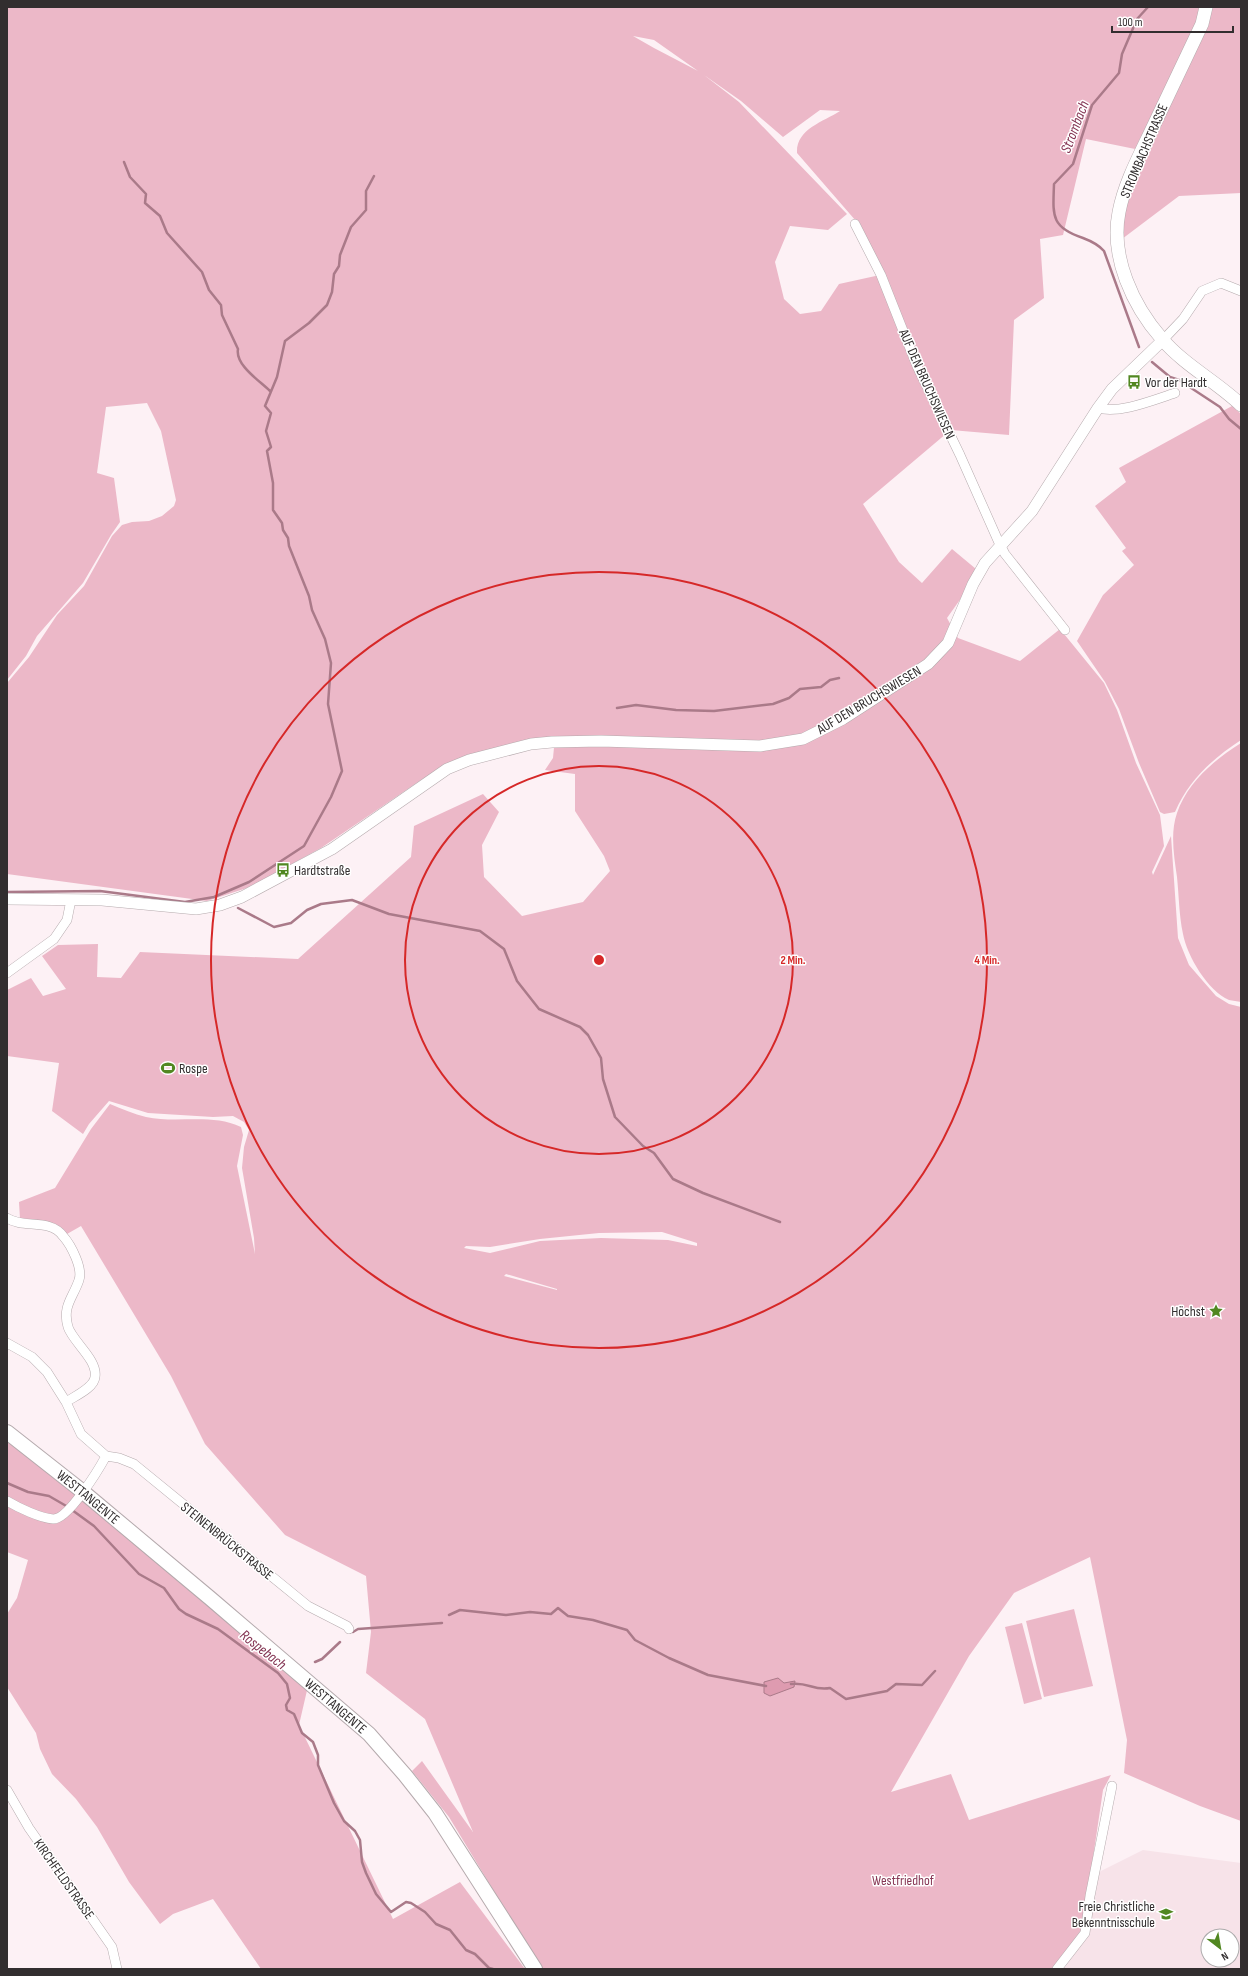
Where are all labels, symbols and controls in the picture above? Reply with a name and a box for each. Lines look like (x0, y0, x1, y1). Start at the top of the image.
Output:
scale bar (1112, 8, 1233, 34)
text: 100 m (1118, 15, 1143, 30)
water label: Strombach (1056, 98, 1094, 156)
street label: STROMBACHSTRASSE (1117, 101, 1172, 201)
street label: AUF DEN BRUCHSWIESEN (895, 325, 959, 442)
bus stop icon: Vor der Hardt (1126, 374, 1142, 390)
place label: Vor der Hardt (1145, 374, 1207, 391)
street label: AUF DEN BRUCHSWIESEN (813, 662, 924, 738)
bus stop icon: Hardtstraße (275, 862, 291, 878)
place label: Hardtstraße (294, 862, 350, 879)
centre of rings (592, 953, 606, 967)
text: 2 Min. (780, 953, 806, 968)
text: 4 Min. (974, 953, 1000, 968)
sports icon: Rospe (160, 1060, 176, 1076)
place label: Rospe (179, 1060, 208, 1077)
place label: Höchst (1171, 1303, 1205, 1320)
place icon: Höchst (1208, 1303, 1224, 1319)
street label: WESTTANGENTE (54, 1466, 123, 1528)
street label: STEINENBRÜCKSTRASSE (177, 1498, 277, 1584)
water label: Rospebach (236, 1626, 290, 1674)
street label: WESTTANGENTE (301, 1675, 371, 1737)
street label: KIRCHFELDSTRASSE (30, 1836, 98, 1923)
park label: Westfriedhof (872, 1872, 935, 1889)
place label: Freie Christliche Bekenntnisschule (1072, 1898, 1155, 1931)
school or university icon: Freie Christliche Bekenntnisschule (1158, 1906, 1174, 1922)
north arrow (1200, 1928, 1240, 1968)
text: N (1219, 1949, 1231, 1963)

